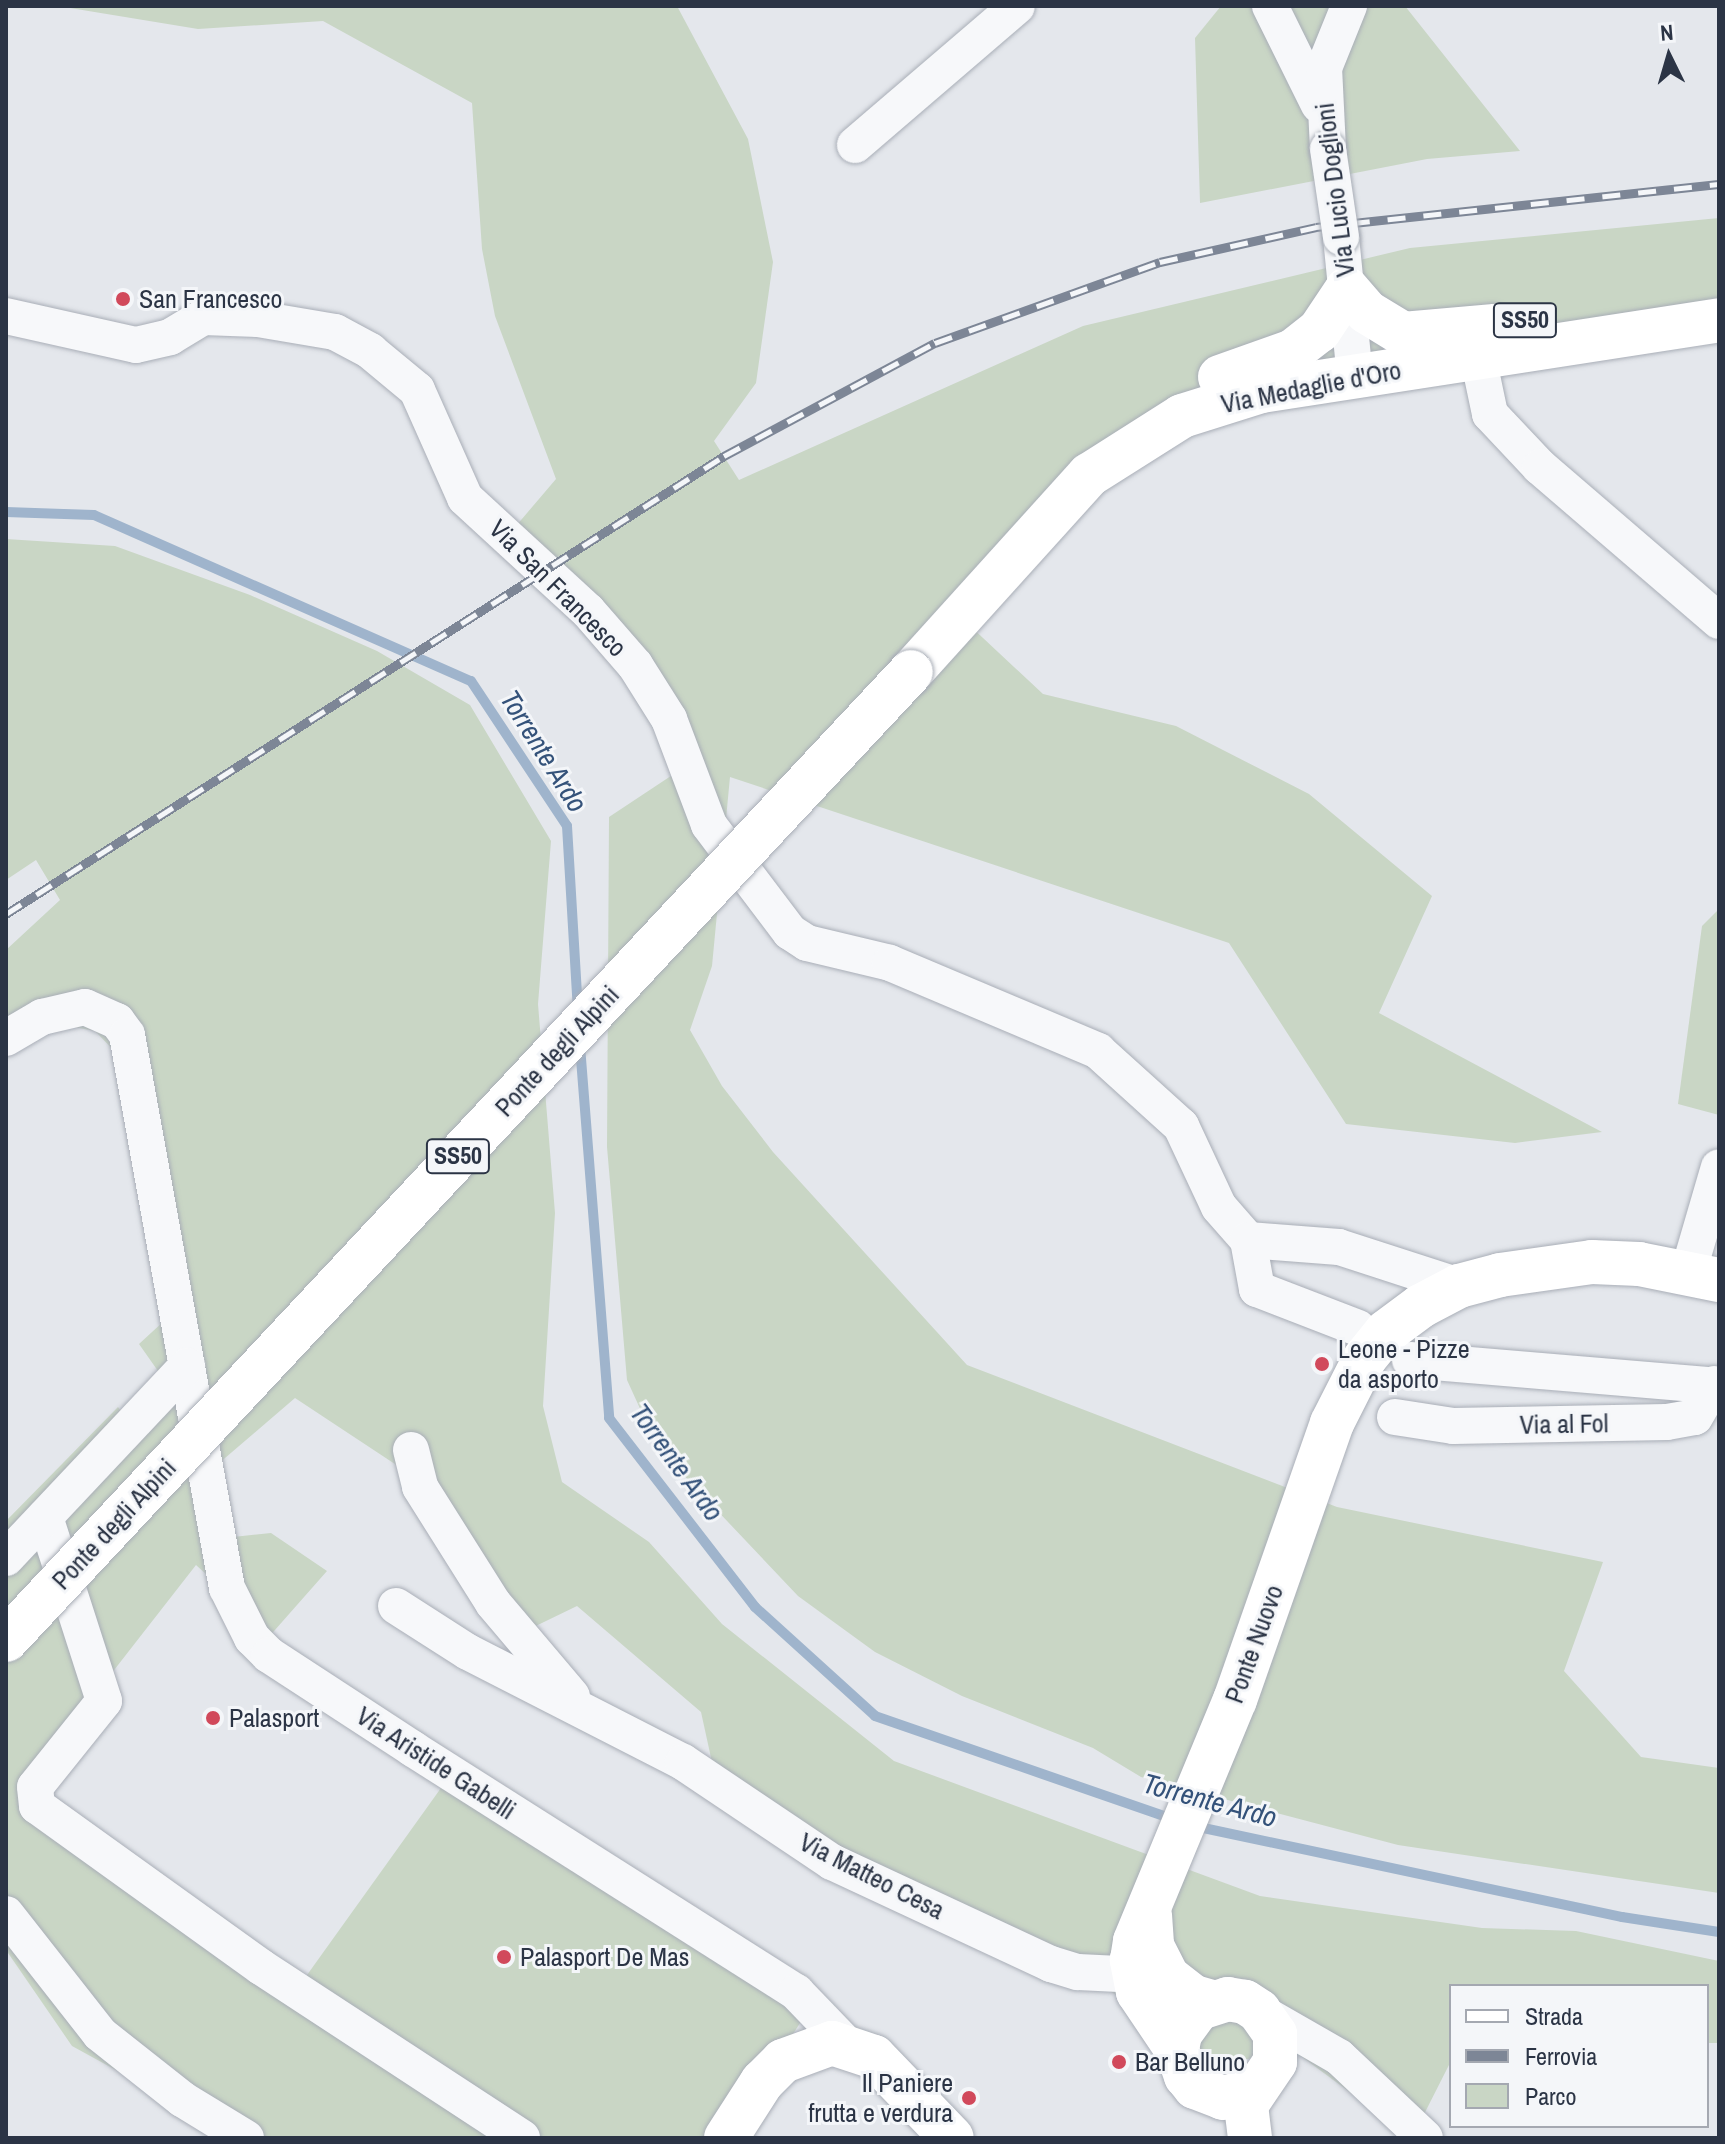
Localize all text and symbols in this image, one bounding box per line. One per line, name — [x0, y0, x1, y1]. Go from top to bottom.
north arrow — [1629, 16, 1709, 96]
text: N — [1659, 17, 1675, 48]
street label: Via Lucio Doglioni — [1309, 101, 1361, 279]
place label: San Francesco — [139, 283, 282, 315]
marker: San Francesco — [114, 290, 132, 308]
road number: SS50 — [1491, 300, 1559, 340]
street label: Via Medaglie d'Oro — [1218, 354, 1404, 420]
street label: Via San Francesco — [483, 513, 633, 663]
water label: Torrente Ardo — [493, 683, 595, 819]
street label: Ponte degli Alpini — [488, 979, 626, 1123]
road number: SS50 — [424, 1136, 492, 1176]
place label: Leone - Pizze da asporto — [1338, 1333, 1470, 1394]
marker: Leone - Pizze da asporto — [1313, 1355, 1331, 1373]
water label: Torrente Ardo — [623, 1396, 731, 1528]
street label: Via al Fol — [1519, 1408, 1609, 1440]
street label: Ponte degli Alpini — [45, 1452, 183, 1596]
street label: Ponte Nuovo — [1218, 1581, 1290, 1707]
street label: Via Aristide Gabelli — [350, 1700, 522, 1826]
place label: Palasport — [229, 1702, 319, 1734]
marker: Palasport — [204, 1709, 222, 1727]
water label: Torrente Ardo — [1139, 1766, 1281, 1834]
street label: Via Matteo Cesa — [794, 1826, 950, 1926]
place label: Palasport De Mas — [520, 1941, 689, 1973]
marker: Palasport De Mas — [495, 1948, 513, 1966]
legend — [1449, 1984, 1709, 2128]
text: Strada — [1525, 2000, 1583, 2032]
text: Ferrovia — [1525, 2040, 1597, 2072]
place label: Bar Belluno — [1135, 2046, 1245, 2078]
marker: Bar Belluno — [1110, 2053, 1128, 2071]
place label: Il Paniere frutta e verdura — [808, 2067, 953, 2128]
text: Parco — [1525, 2080, 1576, 2112]
marker: Il Paniere frutta e verdura — [960, 2089, 978, 2107]

